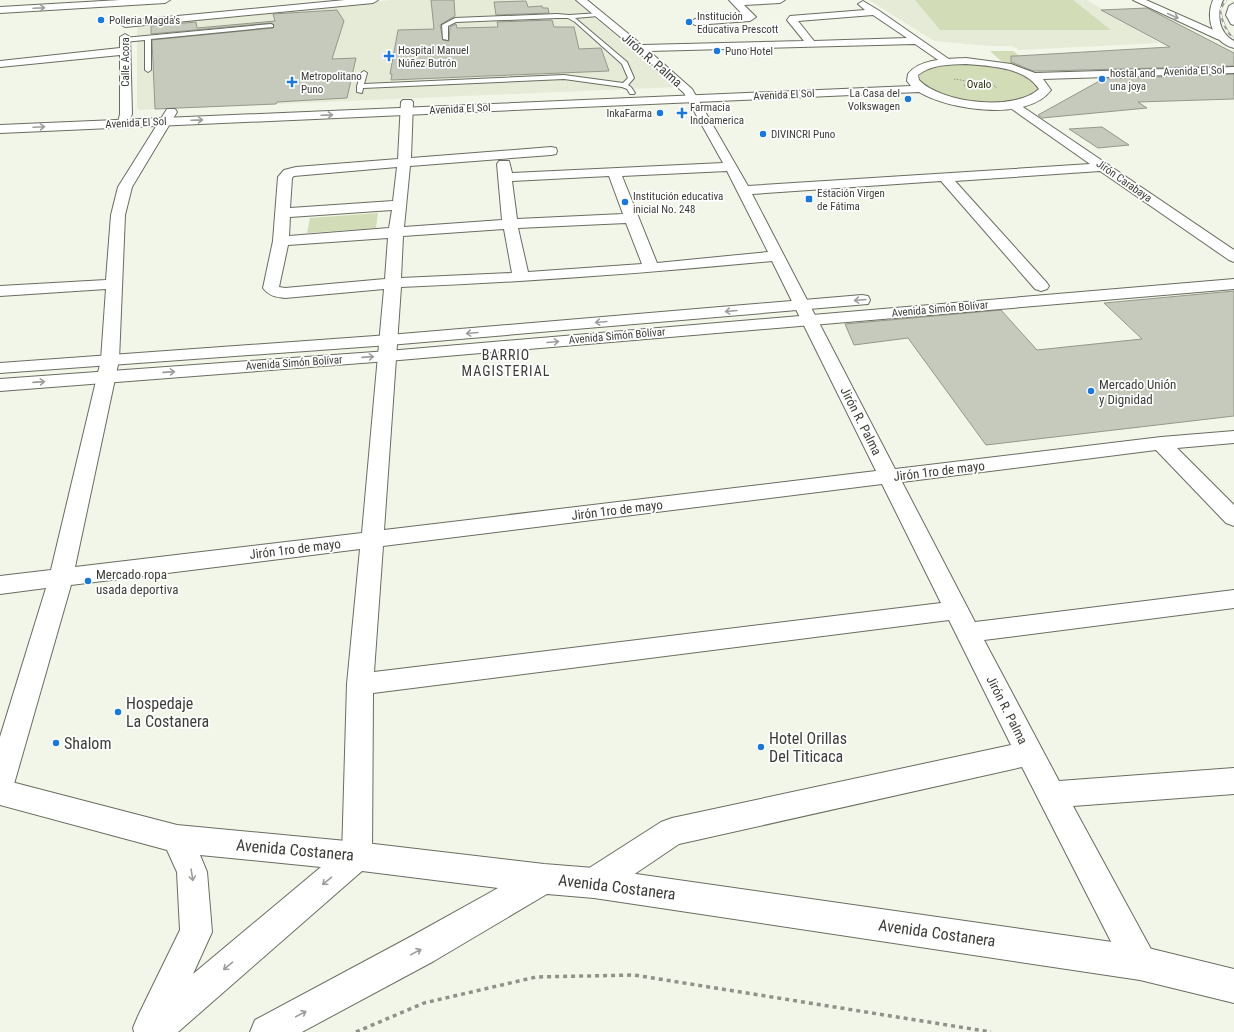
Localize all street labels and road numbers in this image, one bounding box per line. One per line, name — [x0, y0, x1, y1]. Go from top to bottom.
street label: Jirón R. Palma — [619, 30, 685, 90]
street label: Calle Acora — [119, 37, 132, 87]
street label: Avenida El Sol — [1163, 63, 1225, 79]
street label: Avenida El Sol — [753, 87, 815, 103]
street label: Avenida El Sol — [429, 101, 491, 117]
street label: Avenida El Sol — [105, 115, 167, 131]
street label: Jirón Carabaya — [1094, 157, 1154, 205]
street label: Avenida Simón Bolívar — [891, 298, 989, 320]
street label: Avenida Simón Bolívar — [568, 325, 666, 347]
street label: Avenida Simón Bolívar — [245, 353, 343, 373]
street label: Jirón R. Palma — [837, 384, 885, 458]
street label: Jirón 1ro de mayo — [892, 458, 986, 484]
street label: Jirón 1ro de mayo — [570, 497, 664, 523]
street label: Jirón 1ro de mayo — [248, 536, 342, 562]
street label: Jirón R. Palma — [983, 673, 1031, 747]
street label: Avenida Costanera — [235, 835, 355, 865]
street label: Avenida Costanera — [557, 870, 677, 904]
street label: Avenida Costanera — [877, 915, 997, 951]

